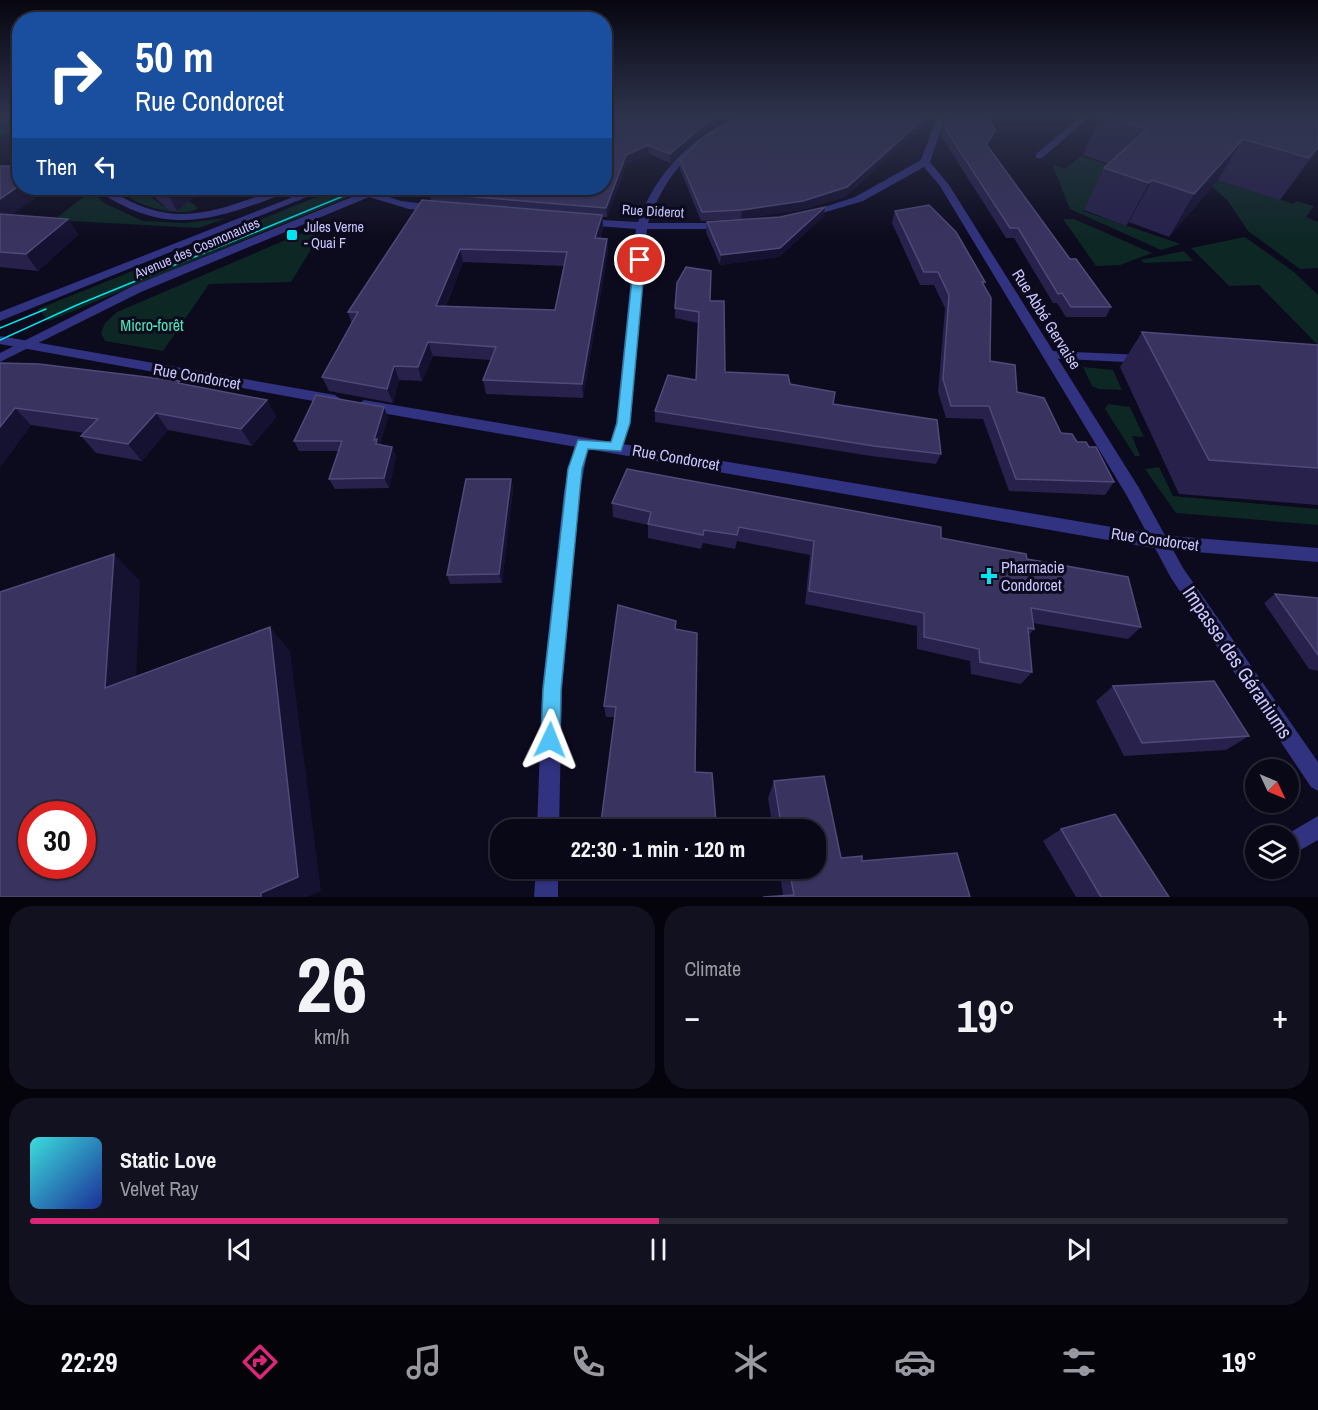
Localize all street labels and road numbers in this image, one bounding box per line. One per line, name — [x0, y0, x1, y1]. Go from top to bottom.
street label: Rue Diderot — [622, 200, 684, 222]
street label: Avenue des Cosmonautes — [131, 213, 263, 283]
street label: Rue Abbé Gervaise — [1007, 265, 1087, 373]
street label: Rue Condorcet — [152, 358, 243, 395]
street label: Rue Condorcet — [631, 439, 722, 476]
street label: Rue Condorcet — [1110, 522, 1201, 556]
street label: Impasse des Géraniums — [1177, 580, 1299, 744]

